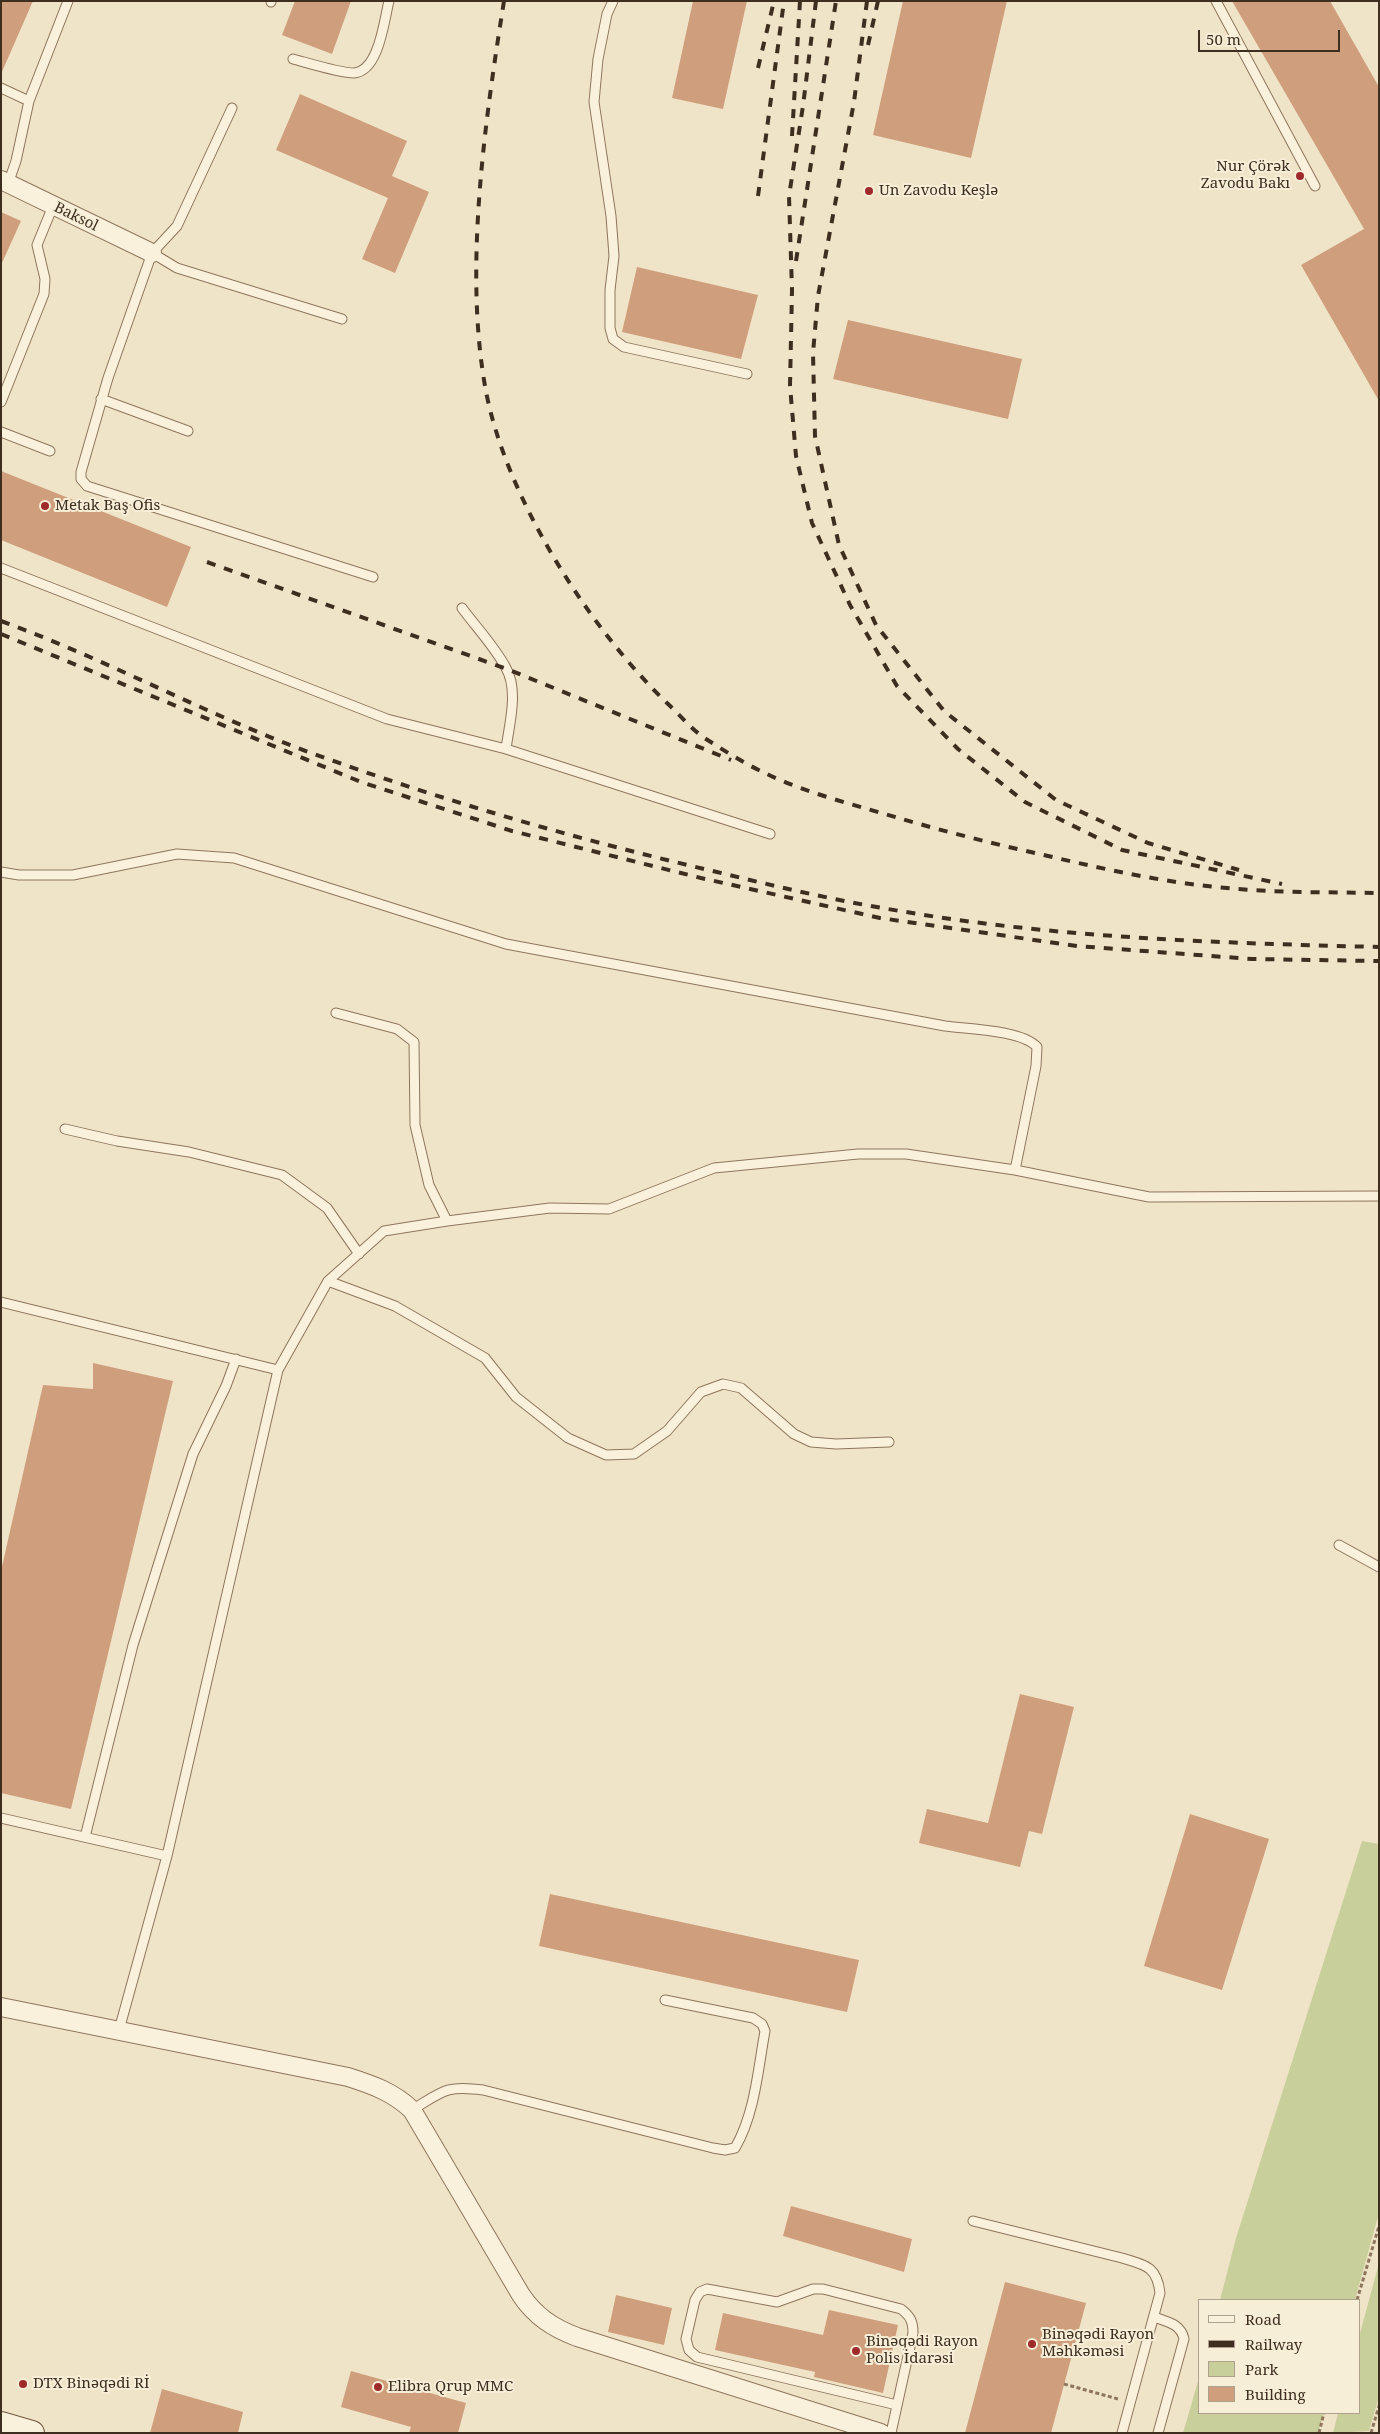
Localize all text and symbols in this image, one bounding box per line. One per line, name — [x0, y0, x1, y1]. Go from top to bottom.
scale bar — [1200, 20, 1342, 52]
text: 50 m — [1206, 29, 1241, 49]
place label: Nur Çörək Zavodu Bakı — [1201, 158, 1290, 193]
marker: Nur Çörək Zavodu Bakı — [1294, 170, 1306, 182]
place label: Un Zavodu Keşlə — [879, 182, 998, 200]
marker: Un Zavodu Keşlə — [863, 185, 875, 197]
street label: Baksol — [51, 199, 101, 235]
place label: Metak Baş Ofis — [55, 497, 160, 515]
marker: Metak Baş Ofis — [39, 500, 51, 512]
legend — [1198, 2299, 1360, 2414]
text: Road — [1245, 2309, 1281, 2329]
place label: Binəqədi Rayon Məhkəməsi — [1042, 2326, 1154, 2361]
place label: Binəqədi Rayon Polis İdarəsi — [866, 2333, 978, 2368]
text: Railway — [1245, 2334, 1302, 2354]
marker: Binəqədi Rayon Məhkəməsi — [1026, 2338, 1038, 2350]
marker: Binəqədi Rayon Polis İdarəsi — [850, 2345, 862, 2357]
text: Park — [1245, 2359, 1278, 2379]
place label: DTX Binəqədi Rİ — [33, 2375, 149, 2393]
marker: DTX Binəqədi Rİ — [17, 2378, 29, 2390]
place label: Elibra Qrup MMC — [388, 2378, 513, 2396]
marker: Elibra Qrup MMC — [372, 2381, 384, 2393]
text: Building — [1245, 2384, 1306, 2404]

